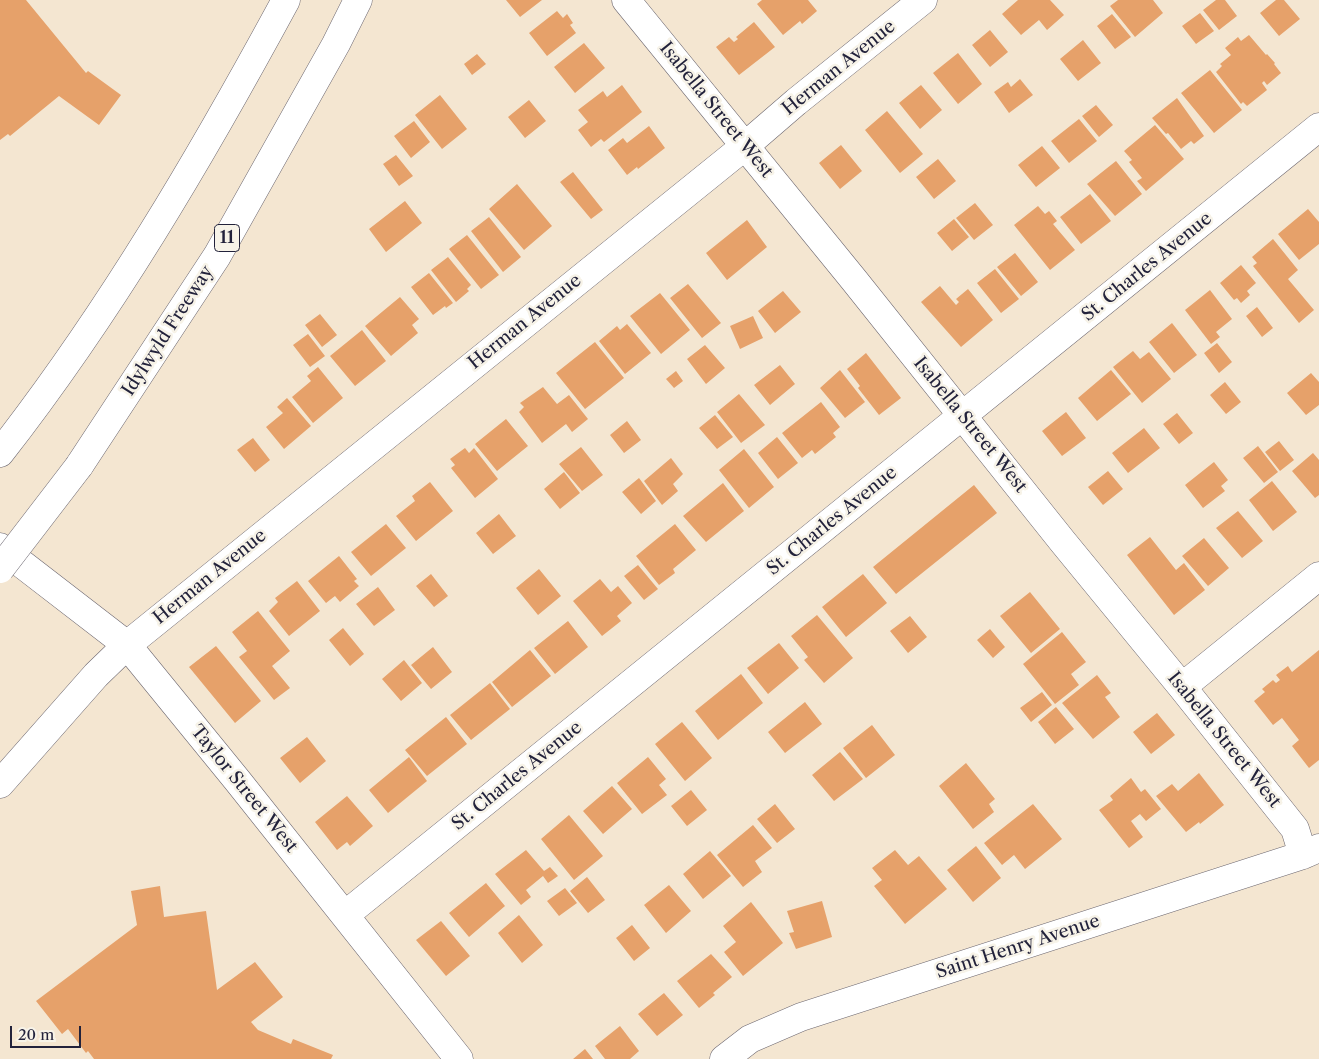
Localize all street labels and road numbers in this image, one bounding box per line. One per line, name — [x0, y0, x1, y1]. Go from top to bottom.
street label: Herman Avenue — [778, 16, 900, 120]
street label: Isabella Street West — [655, 38, 777, 182]
street label: St. Charles Avenue — [1078, 208, 1216, 326]
road number: 11 — [214, 224, 240, 252]
street label: Idylwyld Freeway — [118, 262, 218, 400]
street label: Herman Avenue — [464, 270, 586, 374]
street label: Isabella Street West — [909, 353, 1031, 497]
street label: St. Charles Avenue — [763, 462, 901, 580]
street label: Herman Avenue — [149, 525, 271, 629]
street label: Isabella Street West — [1163, 668, 1285, 812]
street label: St. Charles Avenue — [448, 717, 586, 835]
street label: Taylor Street West — [186, 721, 302, 857]
street label: Saint Henry Avenue — [933, 910, 1103, 984]

